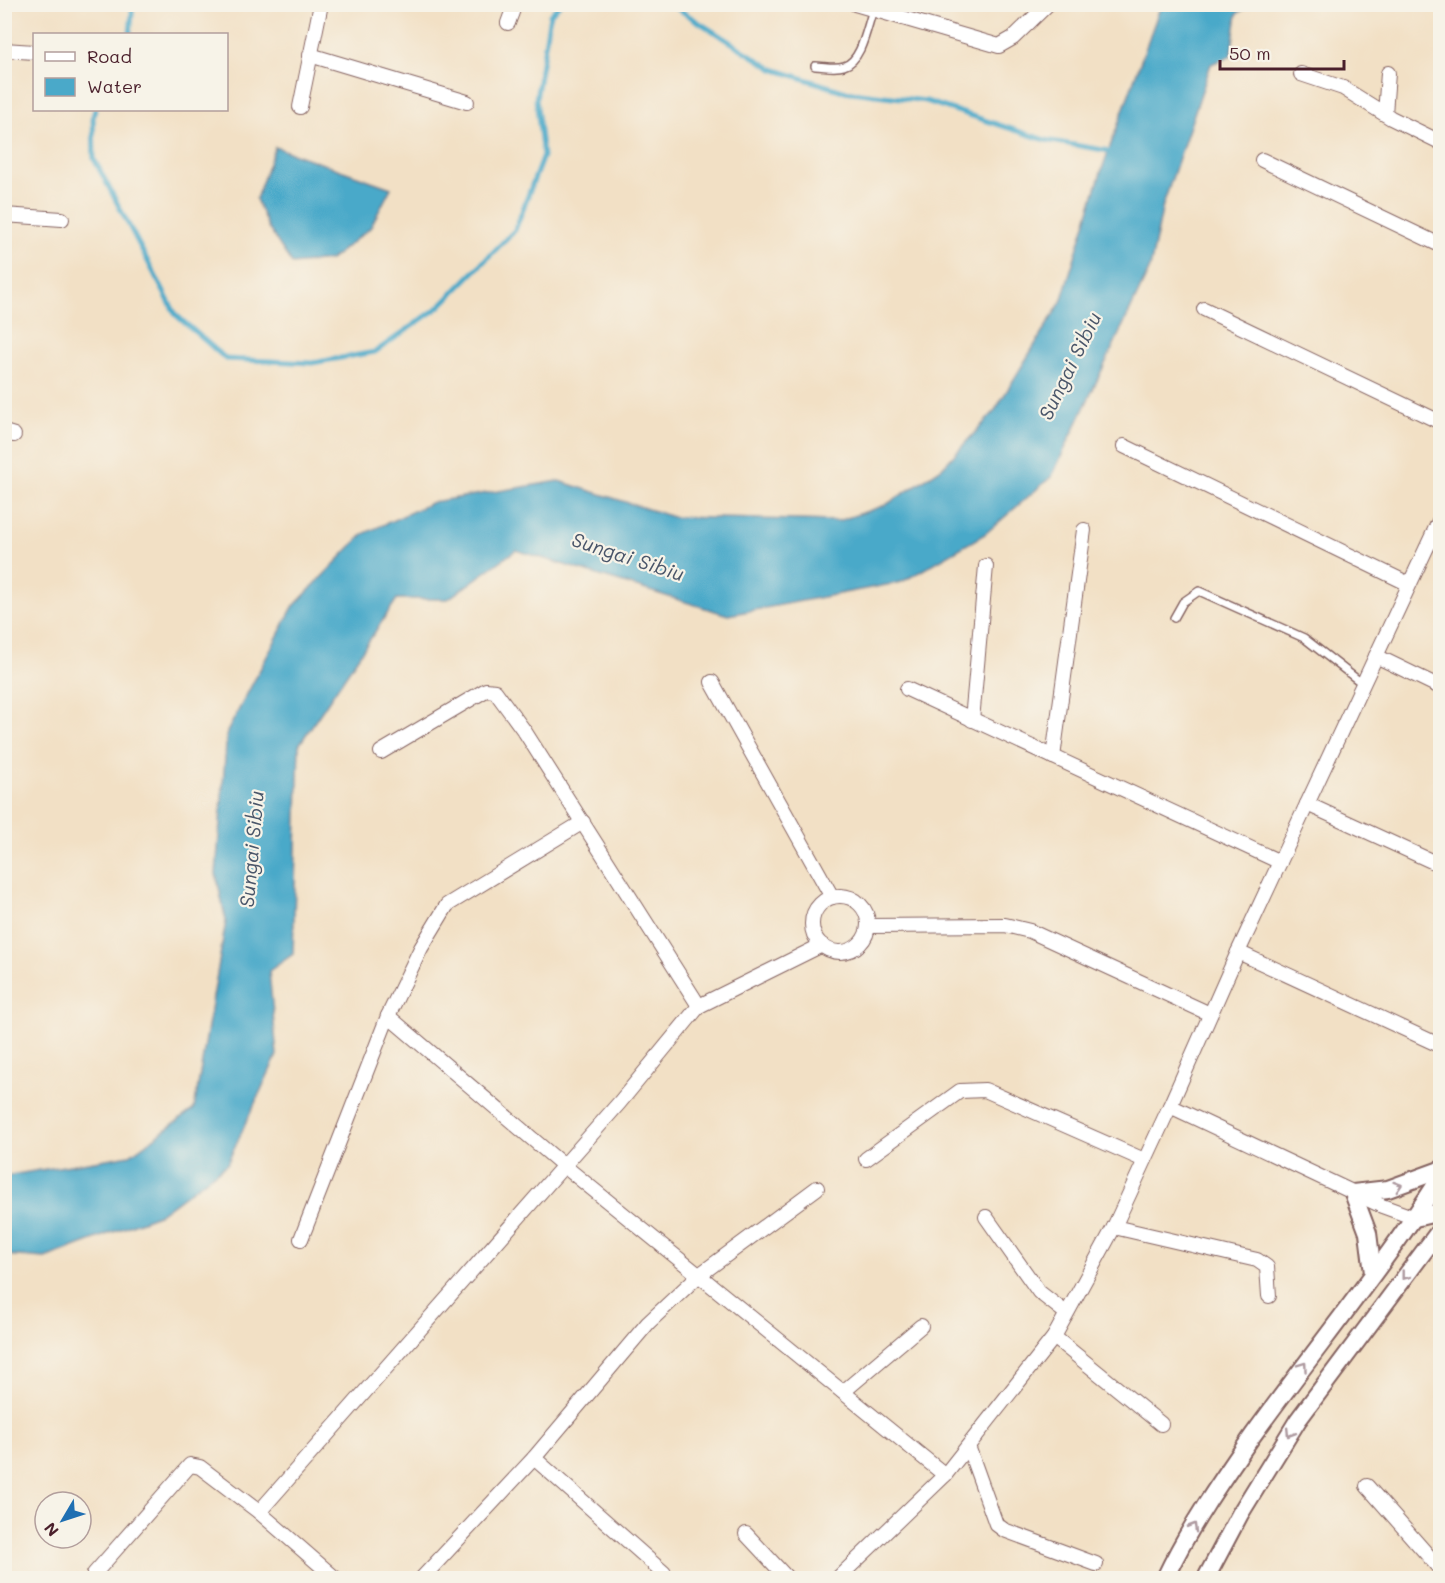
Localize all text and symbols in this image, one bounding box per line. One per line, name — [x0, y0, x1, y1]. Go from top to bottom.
legend — [33, 33, 228, 111]
scale bar — [1220, 33, 1344, 71]
text: 50 m — [1229, 41, 1271, 65]
text: Road — [87, 44, 132, 68]
text: Water — [87, 74, 142, 98]
water label: Sungai Sibiu — [1032, 307, 1106, 424]
water label: Sungai Sibiu — [569, 526, 688, 586]
water label: Sungai Sibiu — [233, 789, 269, 908]
one-way arrow — [1392, 1181, 1403, 1193]
one-way arrow — [1401, 1269, 1412, 1280]
one-way arrow — [1296, 1362, 1307, 1373]
one-way arrow — [1285, 1427, 1297, 1437]
north arrow — [33, 1490, 93, 1550]
text: N — [39, 1518, 63, 1541]
one-way arrow — [1186, 1523, 1198, 1533]

